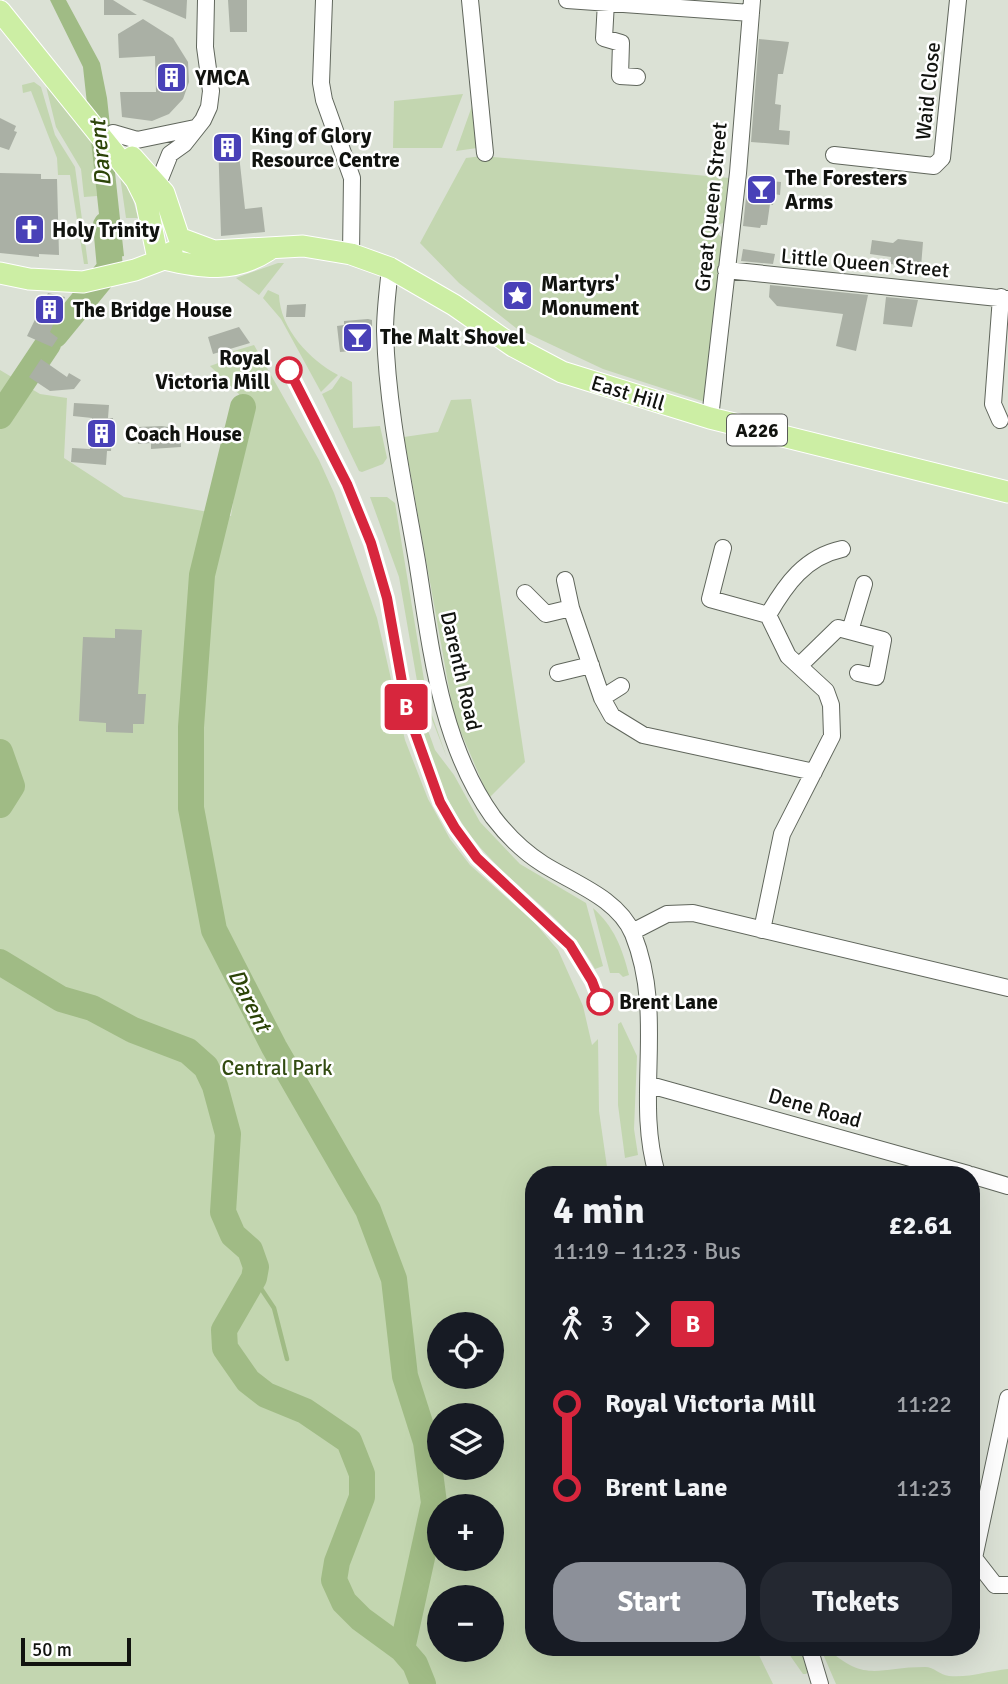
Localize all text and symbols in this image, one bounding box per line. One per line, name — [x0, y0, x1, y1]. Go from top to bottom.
street label: Waid Close — [910, 41, 946, 141]
building icon: YMCA — [155, 61, 189, 95]
place label: YMCA — [194, 65, 250, 91]
water label: Darent — [83, 116, 118, 187]
street label: Great Queen Street — [689, 121, 733, 293]
place label: King of Glory Resource Centre — [251, 123, 400, 173]
building icon: King of Glory Resource Centre — [211, 131, 245, 165]
place label: The Foresters Arms — [785, 165, 907, 215]
bar icon: The Foresters Arms — [745, 173, 779, 207]
church icon: Holy Trinity — [12, 213, 46, 247]
place label: Holy Trinity — [52, 217, 160, 243]
street label: Little Queen Street — [780, 243, 950, 283]
place label: Martyrs' Monument — [541, 271, 639, 321]
place icon: Martyrs' Monument — [501, 279, 535, 313]
building icon: The Bridge House — [33, 293, 67, 327]
place label: The Bridge House — [73, 297, 232, 323]
bar icon: The Malt Shovel — [340, 320, 374, 354]
place label: The Malt Shovel — [380, 324, 525, 350]
place label: Royal Victoria Mill — [155, 345, 270, 395]
marker: Royal Victoria Mill — [276, 357, 302, 383]
street label: East Hill — [588, 370, 668, 416]
road number: A226 — [727, 414, 787, 446]
building icon: Coach House — [85, 417, 119, 451]
place label: Coach House — [125, 421, 242, 447]
street label: Darenth Road — [435, 609, 487, 733]
line badge: B — [383, 684, 429, 730]
text: B — [399, 692, 413, 722]
water label: Darent — [222, 964, 279, 1039]
marker: Brent Lane — [587, 989, 613, 1015]
place label: Brent Lane — [619, 989, 718, 1015]
park label: Central Park — [221, 1055, 333, 1081]
street label: Dene Road — [765, 1082, 865, 1134]
text: 4 min — [553, 1187, 645, 1234]
text: £2.61 — [888, 1210, 952, 1242]
text: 11:19 – 11:23 · Bus — [553, 1237, 741, 1266]
icon: walk — [553, 1305, 591, 1343]
icon: forward — [623, 1305, 661, 1343]
text: 3 — [601, 1309, 613, 1338]
text: B — [685, 1309, 700, 1339]
map controls — [427, 1312, 504, 1662]
button: locate — [427, 1312, 504, 1389]
text: Royal Victoria Mill — [605, 1388, 816, 1420]
text: 11:22 — [896, 1390, 952, 1419]
button: layers — [427, 1403, 504, 1480]
text: Brent Lane — [605, 1472, 727, 1504]
text: 11:23 — [896, 1474, 952, 1503]
button: + — [427, 1494, 504, 1571]
button: Start — [553, 1562, 746, 1642]
button: Tickets — [760, 1562, 952, 1642]
button: − — [427, 1585, 504, 1662]
scale bar — [21, 1635, 131, 1667]
text: 50 m — [32, 1638, 72, 1662]

